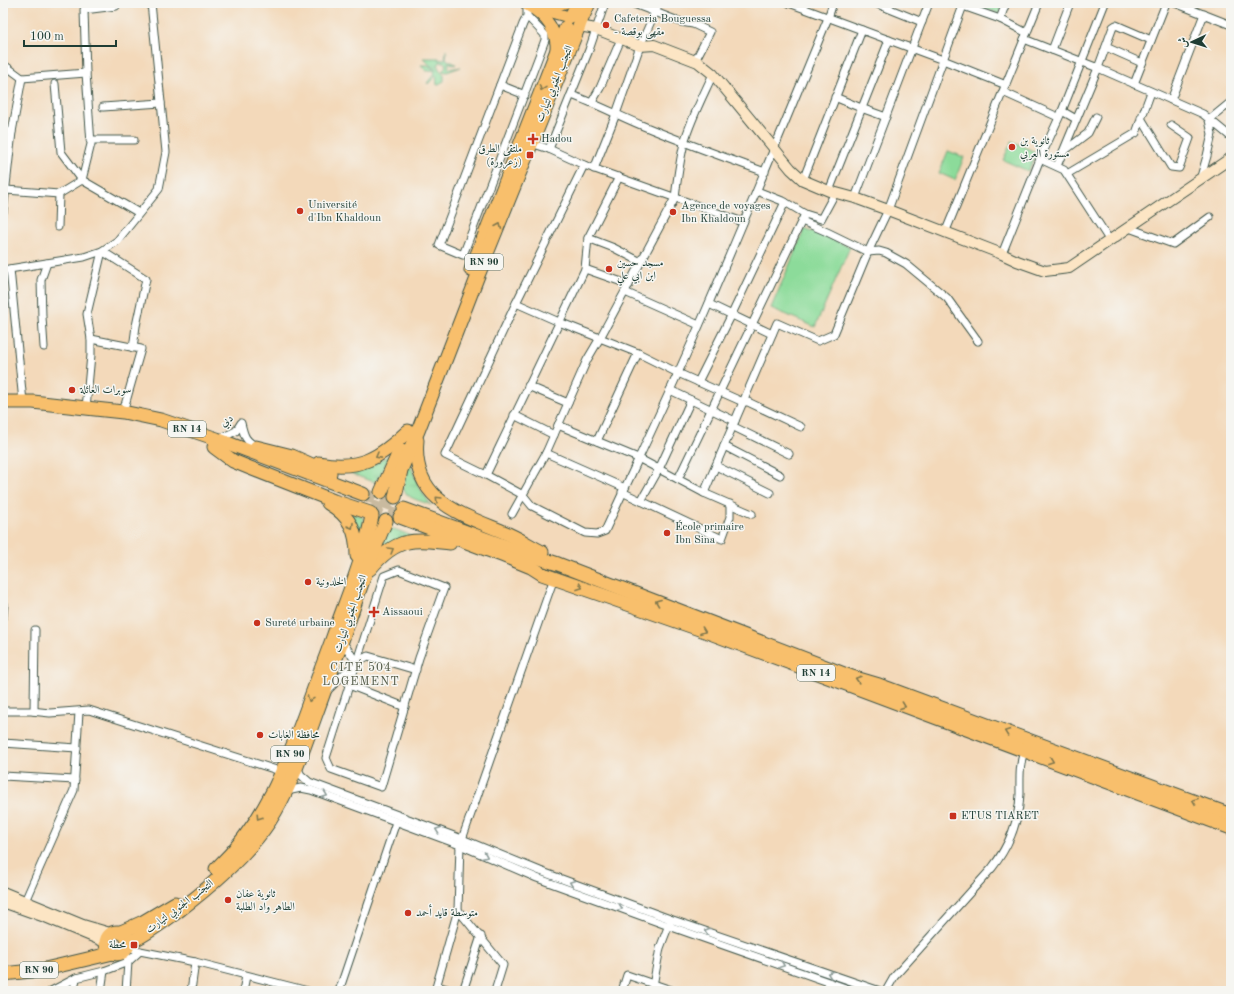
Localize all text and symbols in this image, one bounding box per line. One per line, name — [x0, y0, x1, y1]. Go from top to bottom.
place label: Cafeteria Bouguessa - مقهى بوقصة — [614, 14, 712, 40]
marker: Cafeteria Bouguessa - مقهى بوقصة — [601, 20, 611, 30]
scale bar — [24, 22, 116, 48]
north arrow — [1172, 22, 1212, 62]
text: 100 m — [30, 31, 64, 43]
text: ش — [1178, 37, 1189, 48]
street label: التجنب الجنوبي لتيارت — [535, 44, 577, 125]
one-way arrow — [538, 84, 546, 91]
marker: Hadou — [528, 134, 538, 144]
place label: Hadou — [541, 134, 572, 145]
place label: ثانوية بن مستورة العربي — [1020, 136, 1070, 162]
marker: ثانوية بن مستورة العربي — [1007, 142, 1017, 152]
place label: ملتقى الطرق (زعرورة) — [478, 144, 522, 169]
marker: ملتقى الطرق (زعرورة) — [525, 150, 535, 160]
place label: Université d'Ibn Khaldoun — [308, 200, 381, 224]
place label: Agence de voyages Ibn Khaldoun — [681, 201, 771, 225]
marker: Université d'Ibn Khaldoun — [295, 206, 305, 216]
marker: Agence de voyages Ibn Khaldoun — [668, 207, 678, 217]
one-way arrow — [494, 222, 502, 230]
road number: RN 90 — [465, 254, 503, 270]
place label: مسجد حسين ابن ابي علي — [617, 258, 663, 286]
marker: مسجد حسين ابن ابي علي — [604, 264, 614, 274]
marker: سوبرات العائلة — [67, 385, 77, 395]
place label: سوبرات العائلة — [79, 385, 131, 396]
street label: دبي — [219, 413, 237, 431]
road number: RN 14 — [168, 421, 206, 437]
one-way arrow — [375, 451, 382, 458]
one-way arrow — [435, 496, 443, 504]
place label: École primaire Ibn Sina — [675, 520, 744, 546]
one-way arrow — [346, 522, 353, 529]
marker: École primaire Ibn Sina — [662, 528, 672, 538]
one-way arrow — [387, 547, 394, 554]
street label: التجنب الجنوبي لتيارت — [333, 574, 371, 655]
marker: الخلدونية — [303, 577, 313, 587]
place label: الخلدونية — [316, 577, 346, 588]
one-way arrow — [576, 582, 583, 591]
one-way arrow — [655, 599, 662, 607]
marker: Aissaoui — [369, 607, 379, 617]
place label: Aissaoui — [382, 607, 423, 618]
marker: Sureté urbaine — [252, 618, 262, 628]
place label: Sureté urbaine — [265, 618, 335, 629]
one-way arrow — [699, 626, 706, 634]
district label: CITÉ 504 LOGEMENT — [322, 659, 400, 688]
road number: RN 14 — [797, 665, 835, 681]
one-way arrow — [855, 675, 862, 683]
one-way arrow — [307, 695, 315, 702]
one-way arrow — [899, 702, 906, 710]
one-way arrow — [1003, 728, 1010, 737]
marker: محافظة الغابات — [255, 730, 265, 740]
place label: محافظة الغابات — [268, 730, 320, 741]
road number: RN 90 — [271, 746, 309, 762]
one-way arrow — [1047, 757, 1054, 765]
one-way arrow — [321, 790, 328, 799]
one-way arrow — [1191, 798, 1198, 806]
marker: ETUS TIARET — [948, 811, 958, 821]
place label: ETUS TIARET — [961, 811, 1039, 822]
one-way arrow — [256, 813, 263, 820]
one-way arrow — [435, 826, 442, 834]
one-way arrow — [481, 851, 489, 859]
street label: التجنب الجنوبي لتيارت — [144, 878, 217, 937]
one-way arrow — [569, 879, 576, 887]
place label: ثانوية عفان الطاهر واد الطلبة — [236, 889, 295, 914]
marker: ثانوية عفان الطاهر واد الطلبة — [223, 895, 233, 905]
place label: متوسطة قايد أحمد — [416, 904, 478, 919]
one-way arrow — [616, 904, 623, 912]
marker: متوسطة قايد أحمد — [403, 908, 413, 918]
one-way arrow — [704, 928, 711, 936]
place label: محطة — [109, 940, 126, 951]
marker: محطة — [129, 940, 139, 950]
one-way arrow — [778, 961, 785, 969]
road number: RN 90 — [20, 962, 58, 978]
one-way arrow — [827, 970, 834, 978]

